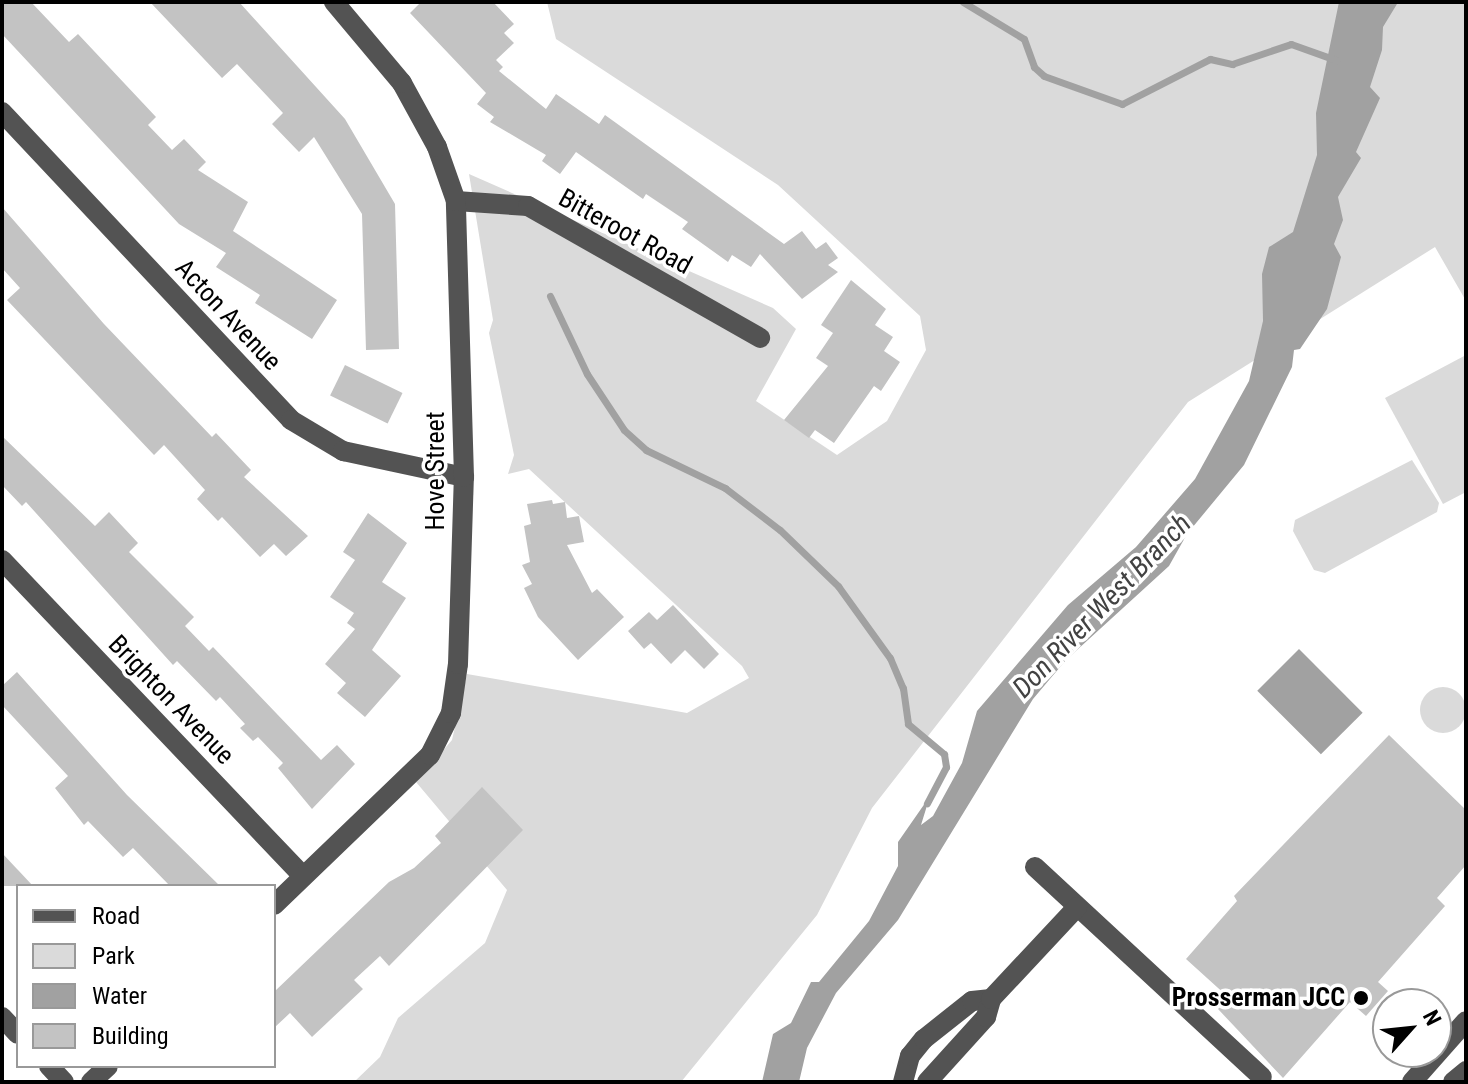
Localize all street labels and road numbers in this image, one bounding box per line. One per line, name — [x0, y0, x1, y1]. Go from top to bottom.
street label: Bitteroot Road — [553, 183, 697, 281]
street label: Acton Avenue — [169, 253, 287, 377]
street label: Hove Street — [420, 411, 452, 531]
street label: Brighton Avenue — [102, 629, 240, 771]

